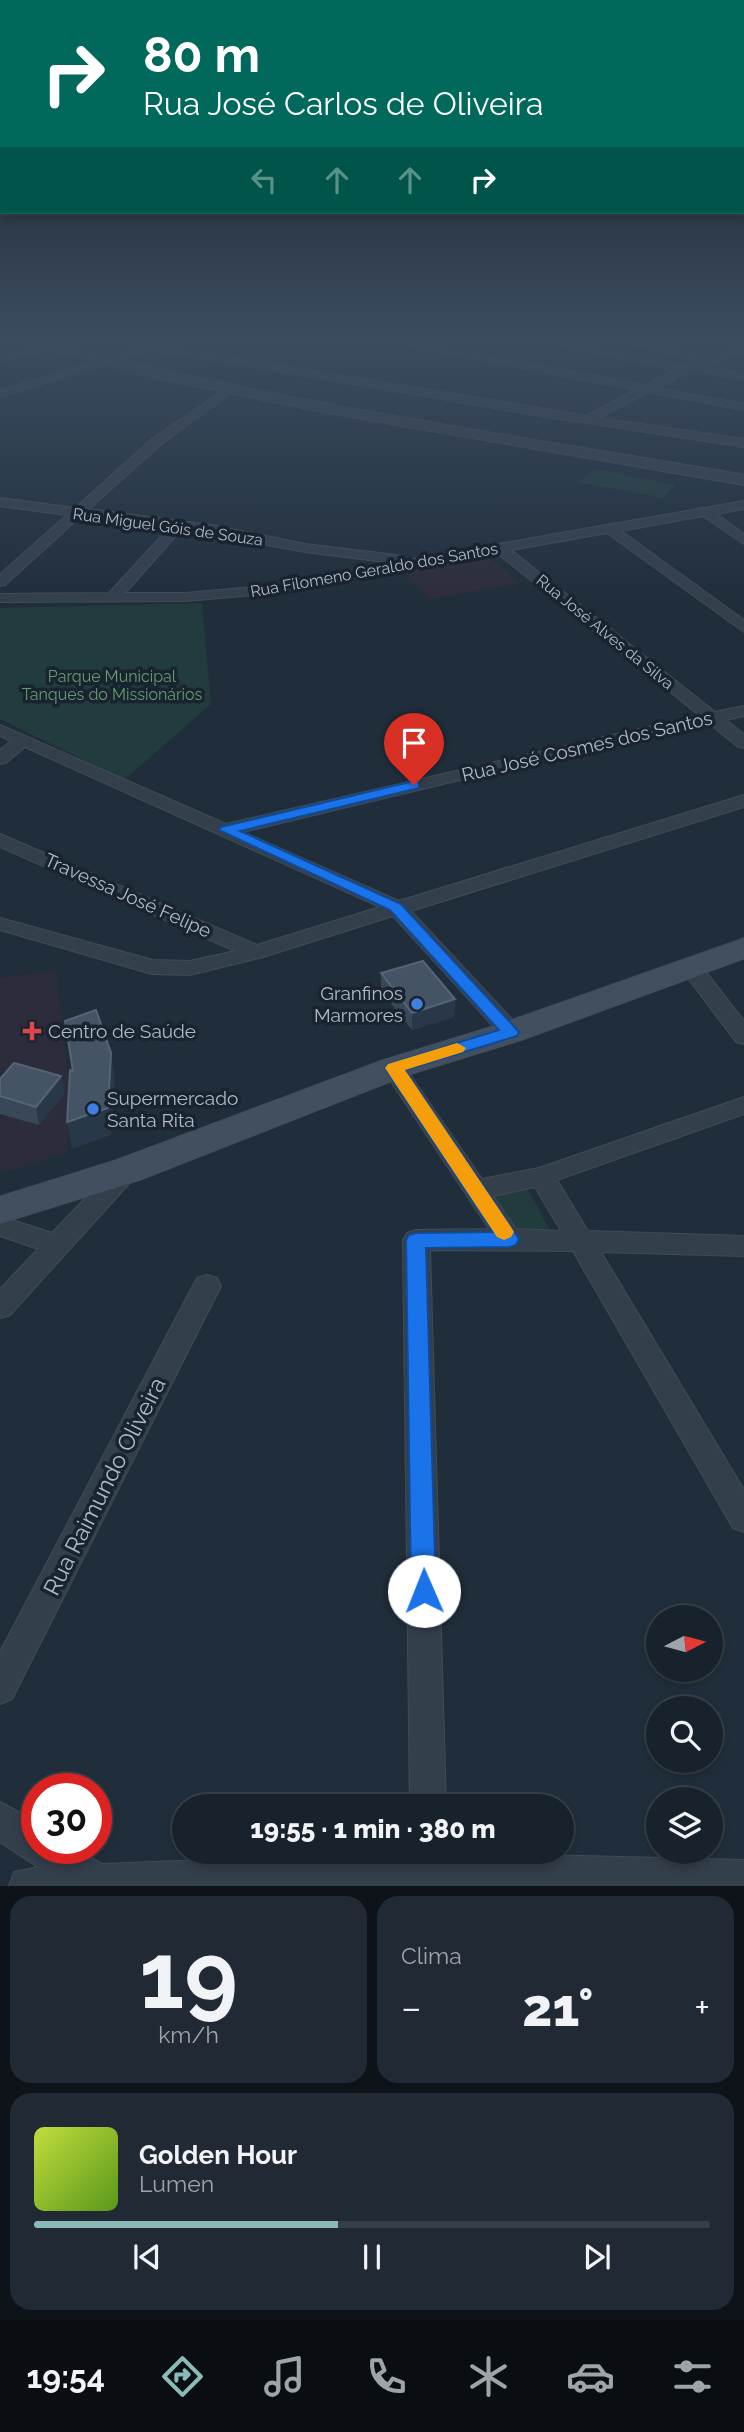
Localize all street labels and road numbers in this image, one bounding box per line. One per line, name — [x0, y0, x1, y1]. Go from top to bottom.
street label: Rua Miguel Góis de Souza — [72, 504, 264, 550]
street label: Rua Filomeno Geraldo dos Santos — [249, 539, 499, 601]
street label: Rua José Alves da Silva — [532, 571, 678, 693]
street label: Rua José Cosmes dos Santos — [460, 706, 714, 786]
street label: Travessa José Felipe — [41, 848, 215, 942]
street label: Rua Raimundo Oliveira — [37, 1373, 171, 1599]

